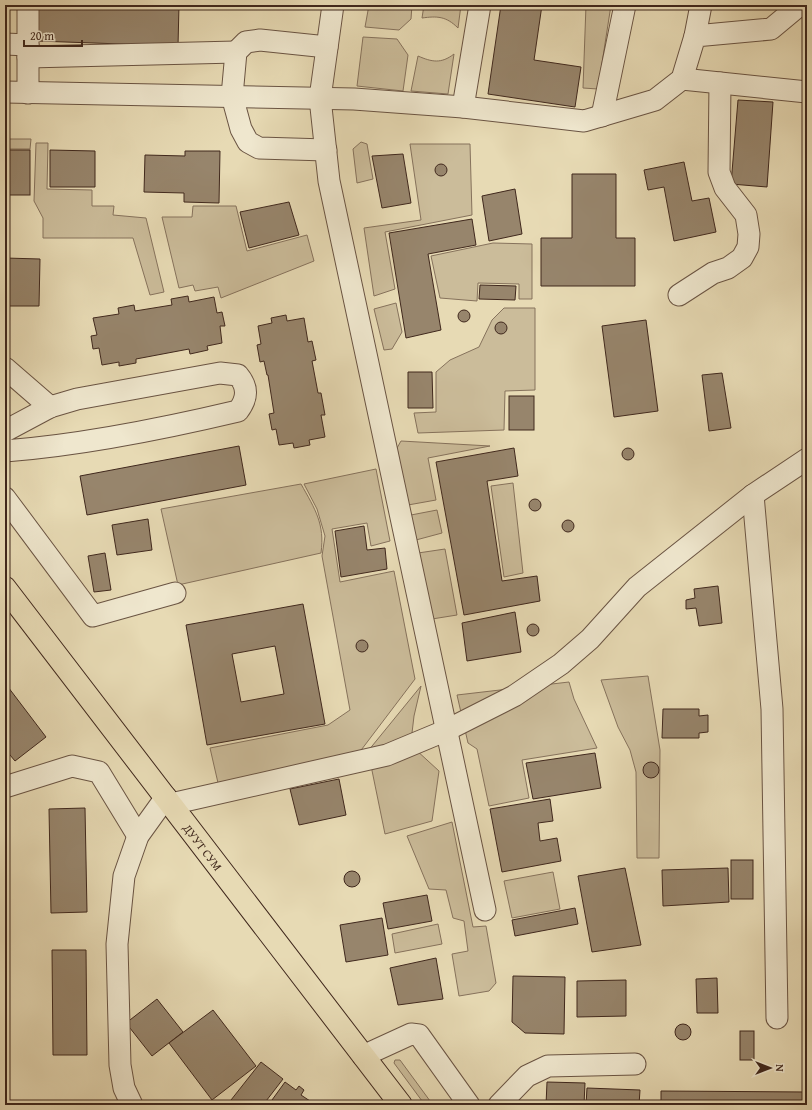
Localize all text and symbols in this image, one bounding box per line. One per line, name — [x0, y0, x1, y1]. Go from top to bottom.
scale bar — [24, 22, 82, 48]
text: 20 m — [30, 27, 54, 44]
street label: ДУУТ СУМ — [179, 819, 227, 874]
north arrow — [750, 1048, 790, 1088]
text: N — [772, 1064, 788, 1072]

